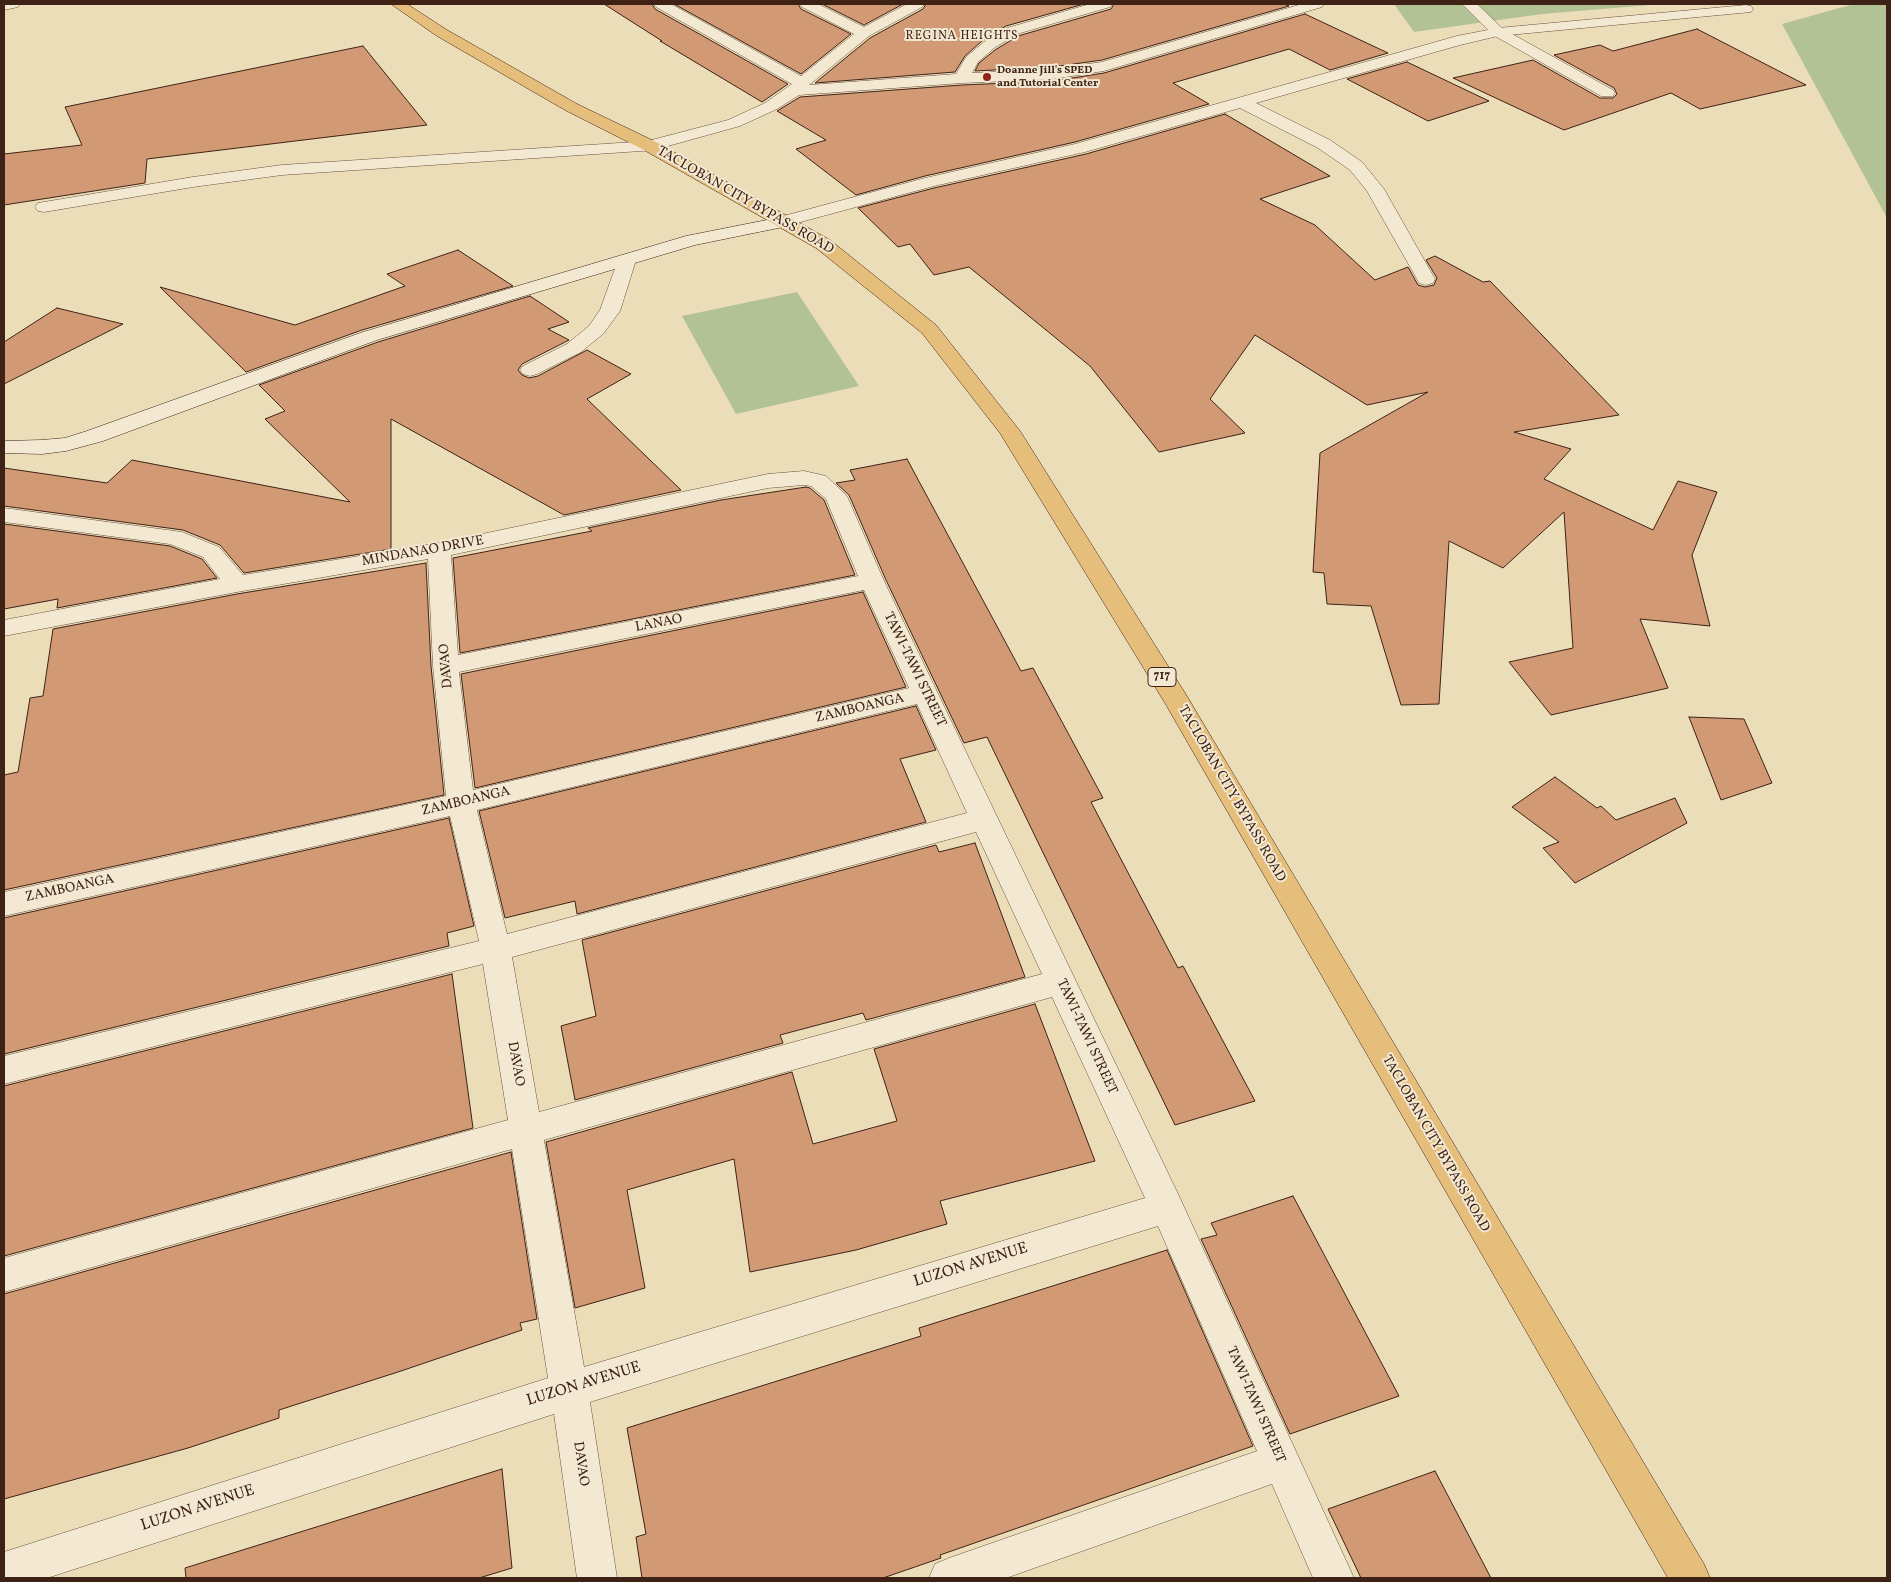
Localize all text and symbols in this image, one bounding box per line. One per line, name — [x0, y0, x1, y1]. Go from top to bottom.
district label: REGINA HEIGHTS — [904, 30, 1020, 44]
place label: Doanne Jill's SPED and Tutorial Center — [997, 64, 1098, 90]
marker: Doanne Jill's SPED and Tutorial Center — [981, 71, 993, 83]
street label: TACLOBAN CITY BYPASS ROAD — [654, 143, 836, 259]
street label: MINDANAO DRIVE — [361, 533, 485, 571]
street label: TAWI-TAWI STREET — [879, 610, 949, 730]
street label: LANAO — [634, 611, 684, 637]
street label: DAVAO — [437, 643, 457, 689]
road number: 717 — [1148, 668, 1176, 686]
street label: ZAMBOANGA — [814, 691, 906, 727]
street label: TACLOBAN CITY BYPASS ROAD — [1173, 703, 1289, 885]
street label: ZAMBOANGA — [420, 784, 512, 820]
street label: ZAMBOANGA — [24, 871, 116, 907]
street label: TAWI-TAWI STREET — [1052, 977, 1120, 1097]
street label: DAVAO — [503, 1040, 527, 1088]
street label: TACLOBAN CITY BYPASS ROAD — [1377, 1053, 1493, 1235]
street label: LUZON AVENUE — [912, 1240, 1030, 1292]
street label: TAWI-TAWI STREET — [1222, 1344, 1288, 1466]
street label: LUZON AVENUE — [525, 1359, 643, 1411]
street label: DAVAO — [569, 1440, 591, 1488]
street label: LUZON AVENUE — [139, 1482, 257, 1536]

